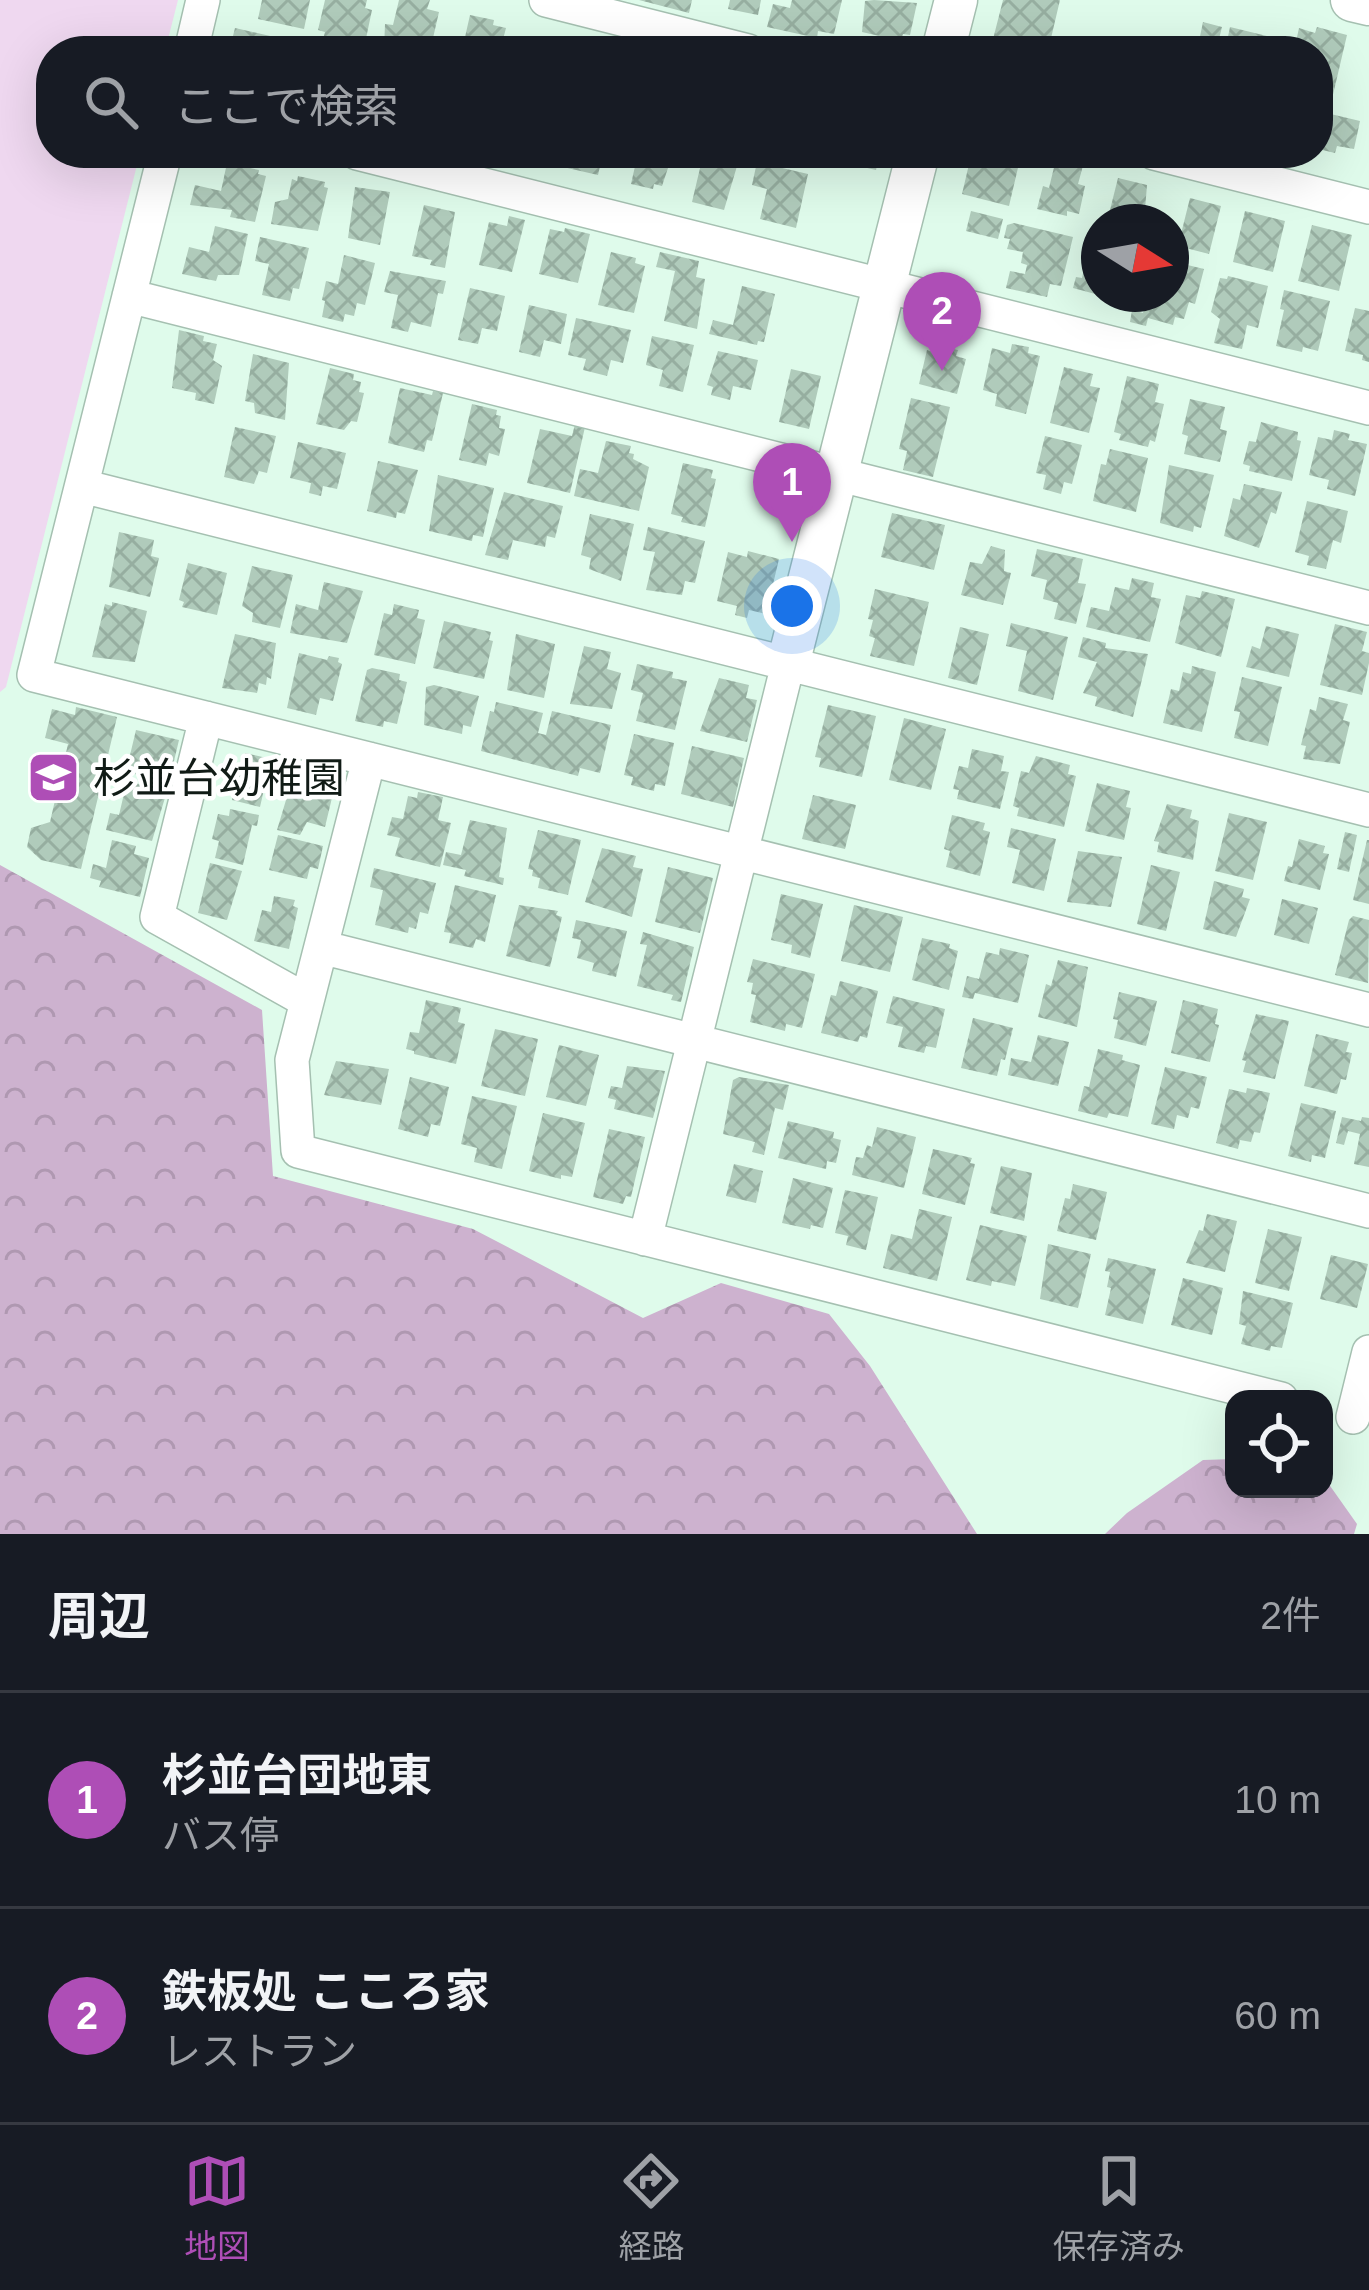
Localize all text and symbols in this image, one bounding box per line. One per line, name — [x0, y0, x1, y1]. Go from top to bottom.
search box — [36, 36, 1333, 168]
icon: search — [78, 69, 144, 135]
text: ここで検索 — [174, 81, 399, 132]
north arrow — [1081, 204, 1189, 312]
pin: 2 — [903, 272, 981, 371]
pin: 1 — [753, 443, 831, 542]
your location — [762, 576, 822, 636]
school or university icon: 杉並台幼稚園 — [26, 750, 82, 806]
place label: 杉並台幼稚園 — [93, 755, 345, 802]
map controls — [1225, 1390, 1333, 1498]
button: locate — [1225, 1390, 1333, 1498]
text: 周辺 — [48, 1588, 150, 1645]
text: 2件 — [1260, 1594, 1321, 1637]
text: 杉並台団地東 — [162, 1750, 432, 1801]
text: 1 — [76, 1778, 98, 1821]
text: 10 m — [1234, 1778, 1321, 1821]
text: バス停 — [162, 1814, 279, 1857]
text: 鉄板処 こころ家 — [162, 1966, 490, 2017]
text: 2 — [76, 1994, 98, 2037]
text: 60 m — [1234, 1994, 1321, 2037]
text: レストラン — [162, 2030, 357, 2073]
tab: 地図 — [184, 2148, 250, 2268]
tab: 経路 — [618, 2148, 684, 2268]
tab: 保存済み — [1053, 2148, 1185, 2268]

